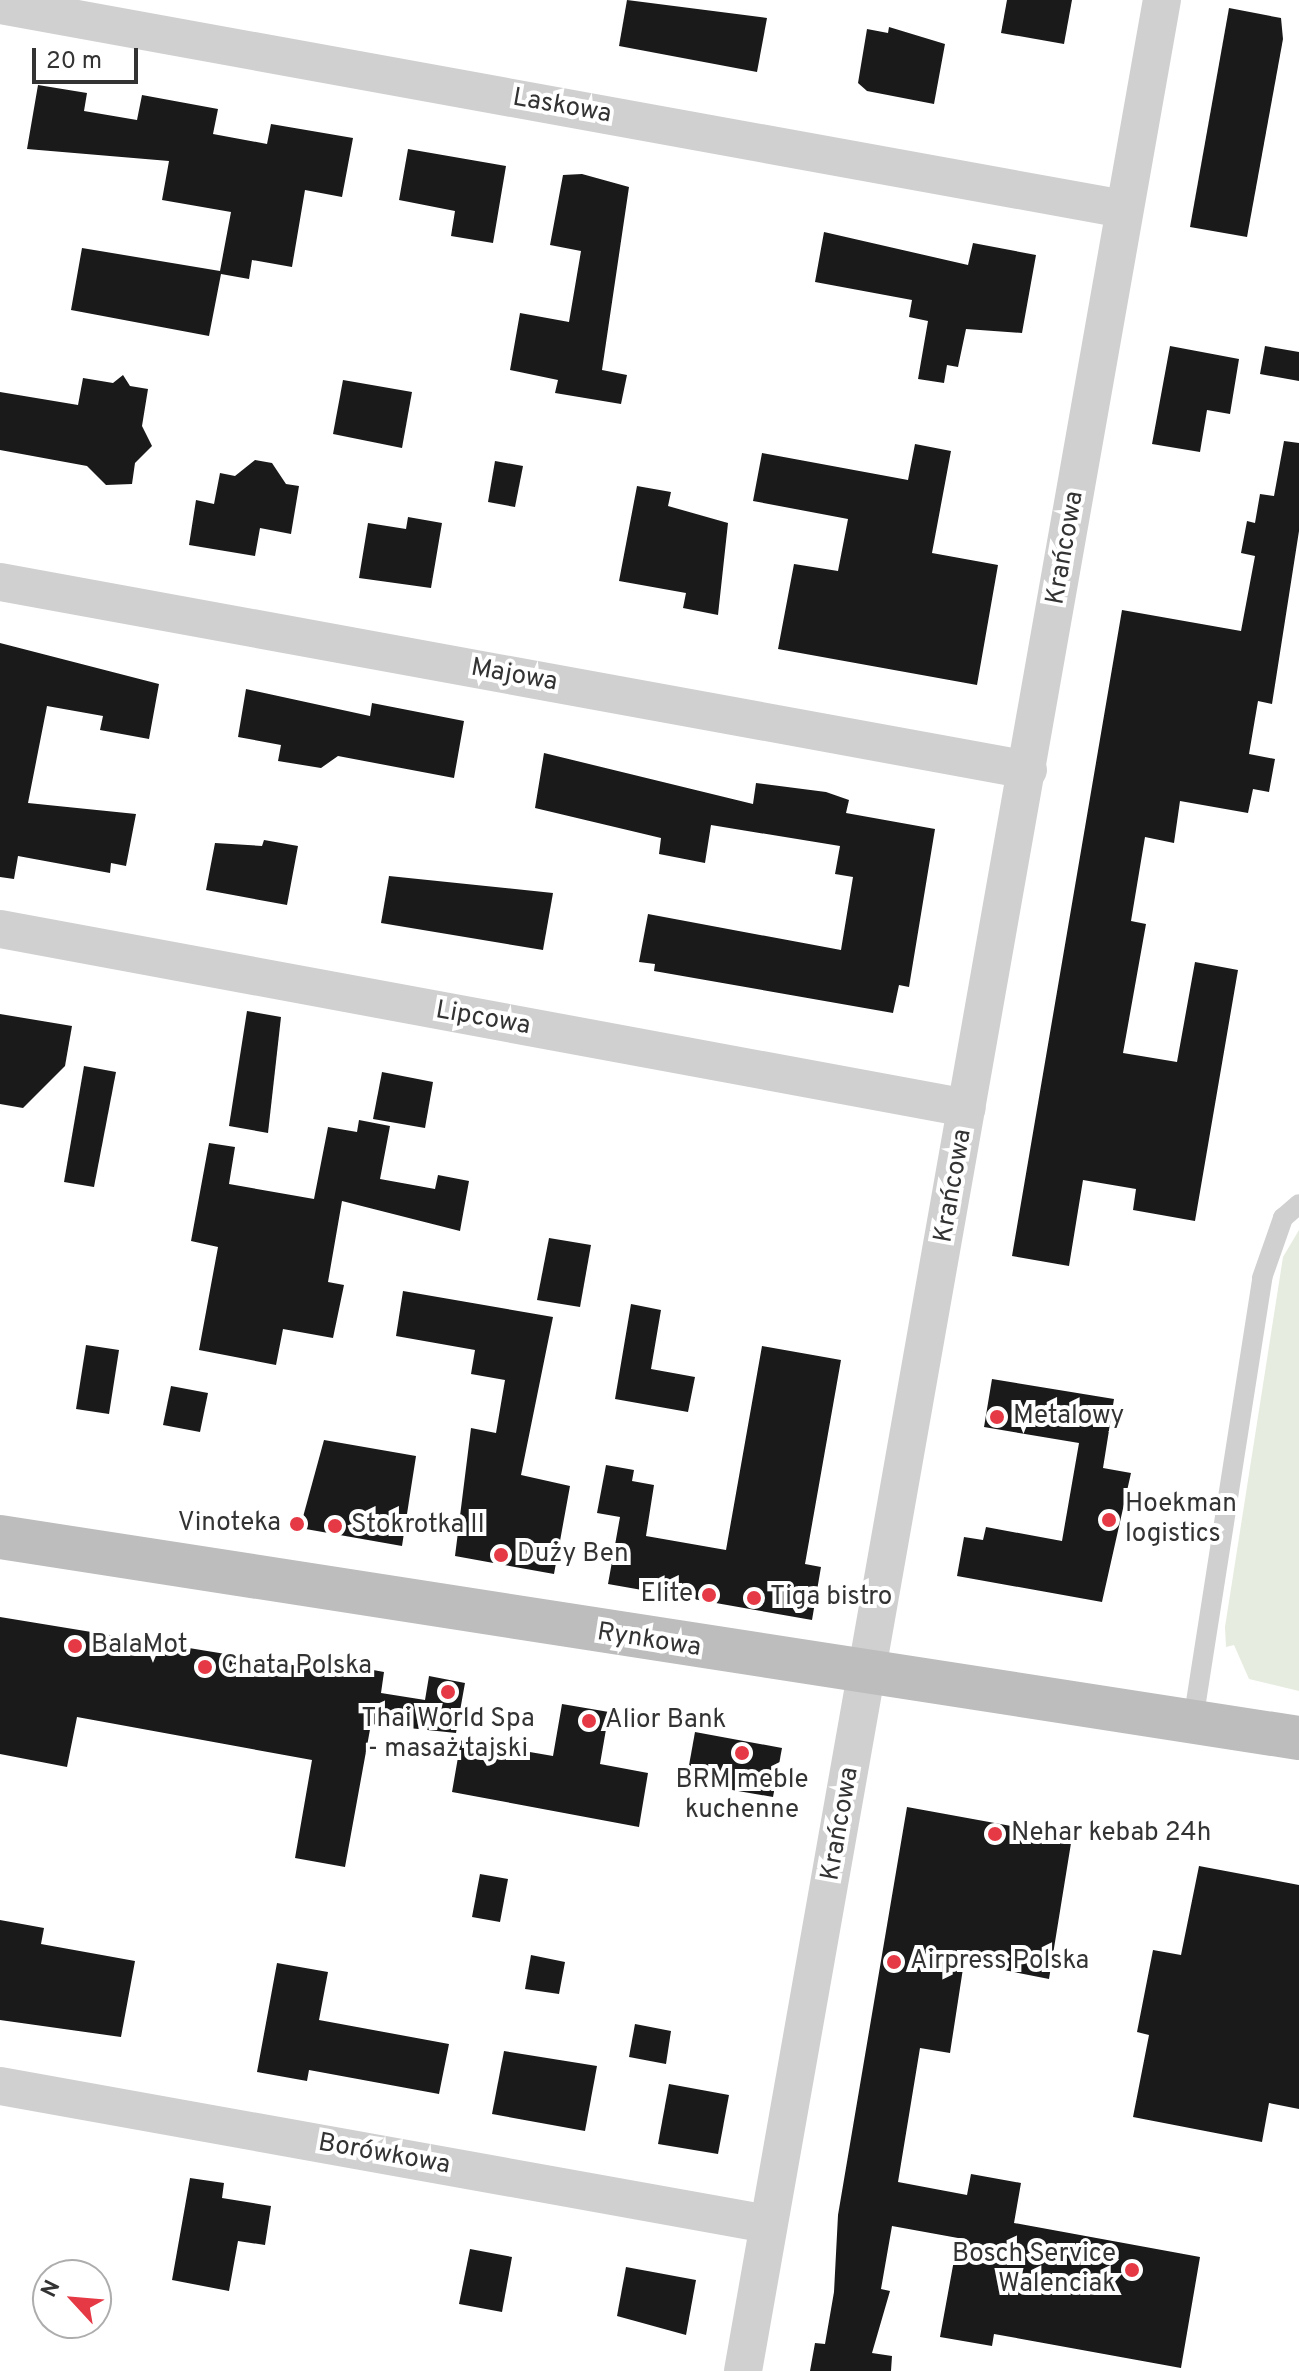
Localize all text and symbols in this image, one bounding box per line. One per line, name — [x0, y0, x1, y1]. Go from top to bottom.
scale bar — [36, 32, 142, 82]
text: 20 m — [46, 47, 102, 77]
street label: Laskowa — [510, 83, 614, 131]
street label: Krańcowa — [1041, 489, 1091, 607]
street label: Majowa — [468, 653, 560, 699]
street label: Lipcowa — [433, 995, 533, 1043]
street label: Krańcowa — [929, 1127, 979, 1245]
place label: Metalowy — [1013, 1401, 1124, 1433]
marker: Metalowy — [988, 1408, 1006, 1426]
place label: Hoekman logistics — [1125, 1489, 1237, 1550]
place label: Vinoteka — [178, 1508, 281, 1540]
place label: Stokrotka II — [351, 1510, 485, 1542]
marker: Hoekman logistics — [1100, 1511, 1118, 1529]
marker: Vinoteka — [288, 1515, 306, 1533]
marker: Stokrotka II — [326, 1517, 344, 1535]
place label: Duży Ben — [517, 1539, 629, 1571]
marker: Duży Ben — [492, 1546, 510, 1564]
place label: Elite — [640, 1579, 693, 1611]
place label: Tiga bistro — [770, 1582, 892, 1614]
marker: Elite — [700, 1586, 718, 1604]
marker: Tiga bistro — [745, 1589, 763, 1607]
street label: Rynkowa — [595, 1617, 703, 1665]
place label: BalaMot — [91, 1630, 187, 1662]
marker: BalaMot — [66, 1637, 84, 1655]
place label: Chata Polska — [221, 1651, 372, 1683]
marker: Chata Polska — [196, 1658, 214, 1676]
marker: Thai World Spa - masaż tajski — [439, 1683, 457, 1701]
place label: Thai World Spa - masaż tajski — [361, 1704, 535, 1766]
place label: Alior Bank — [605, 1705, 726, 1737]
marker: Alior Bank — [580, 1712, 598, 1730]
marker: BRM meble kuchenne — [733, 1744, 751, 1762]
place label: BRM meble kuchenne — [675, 1765, 809, 1826]
street label: Krańcowa — [816, 1765, 866, 1883]
place label: Nehar kebab 24h — [1011, 1818, 1211, 1850]
marker: Nehar kebab 24h — [986, 1825, 1004, 1843]
place label: Airpress Polska — [910, 1946, 1089, 1978]
marker: Airpress Polska — [885, 1953, 903, 1971]
street label: Borówkowa — [316, 2128, 452, 2182]
place label: Bosch Service Walenciak — [952, 2239, 1116, 2300]
north arrow — [32, 2259, 112, 2339]
marker: Bosch Service Walenciak — [1123, 2261, 1141, 2279]
text: N — [36, 2276, 67, 2302]

